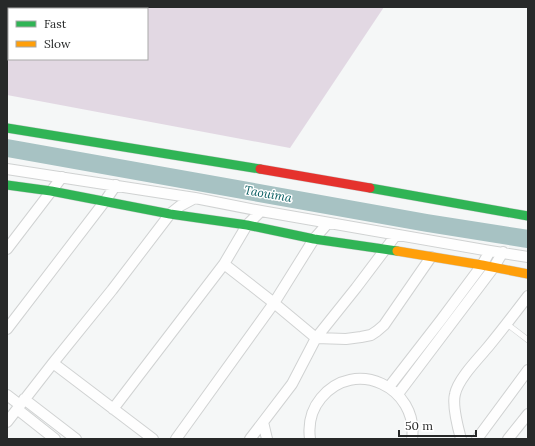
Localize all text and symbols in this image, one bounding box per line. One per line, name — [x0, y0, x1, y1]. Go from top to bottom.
legend — [8, 8, 148, 60]
text: Fast — [44, 16, 67, 31]
text: Slow — [44, 36, 71, 51]
water label: Taouima — [243, 182, 293, 205]
scale bar — [399, 412, 476, 438]
text: 50 m — [405, 418, 433, 433]

